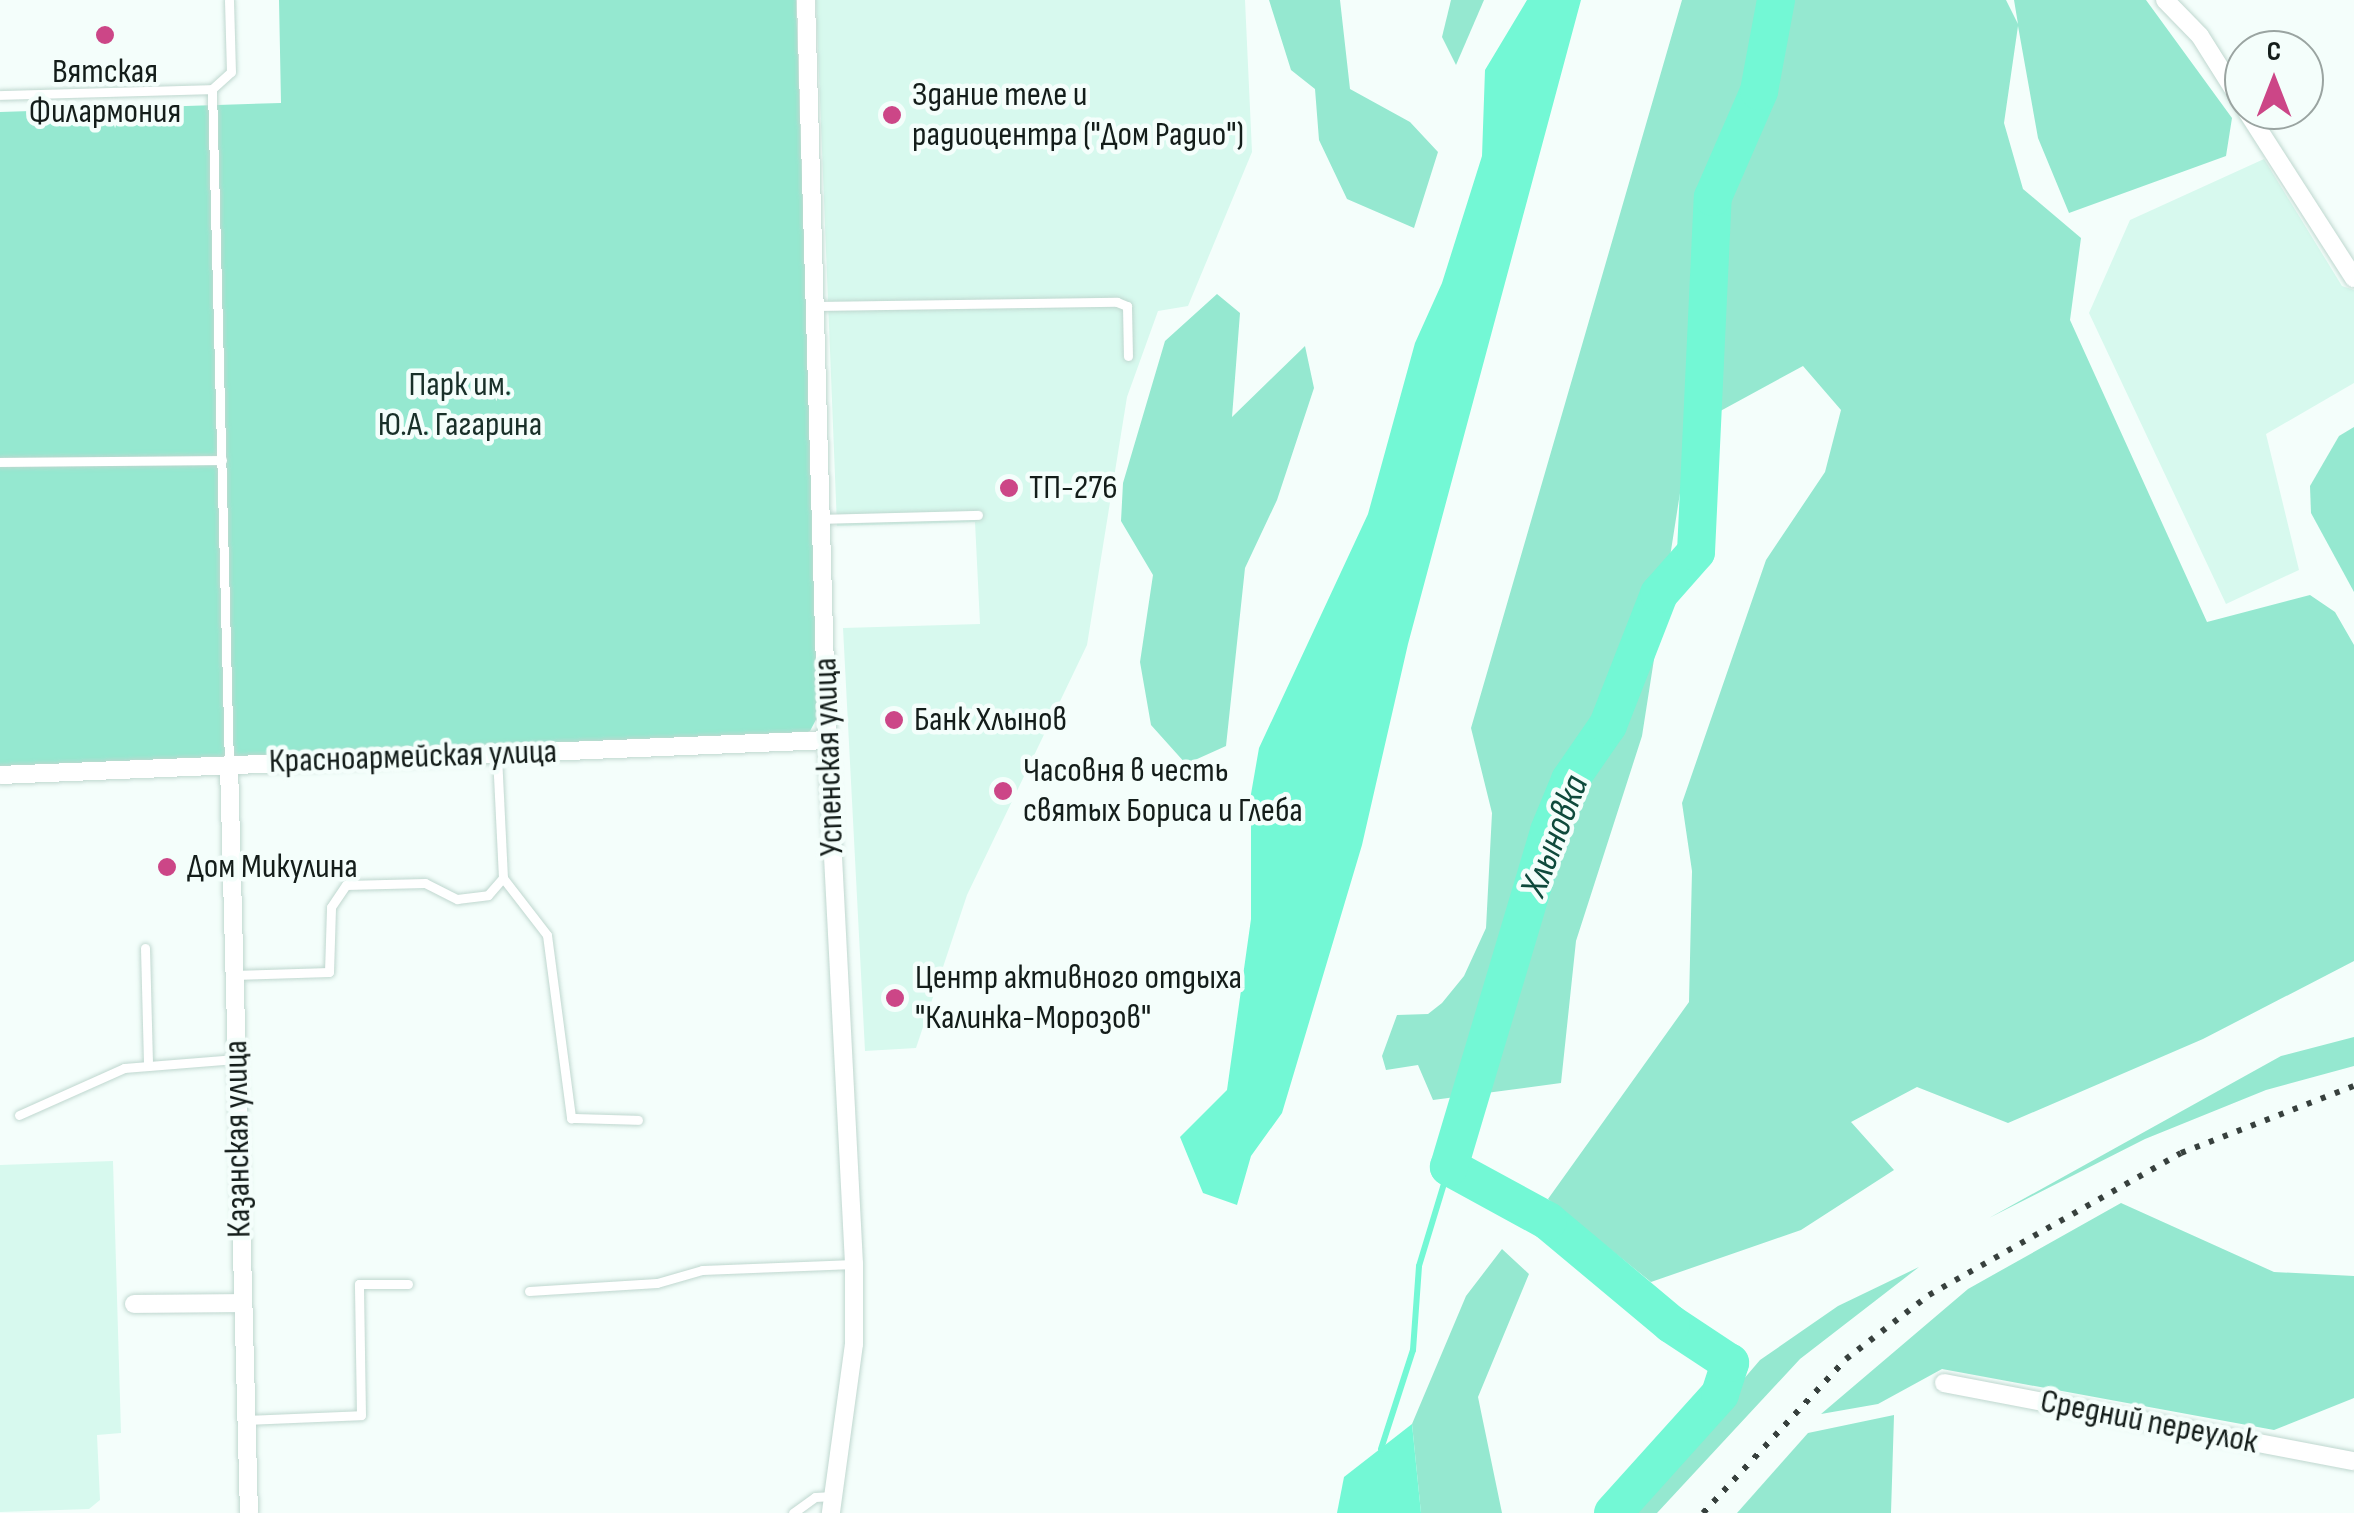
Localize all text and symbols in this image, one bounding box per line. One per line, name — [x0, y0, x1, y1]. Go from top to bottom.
marker: Вятская Филармония — [94, 24, 116, 46]
north arrow — [2224, 30, 2324, 130]
text: С — [2267, 35, 2281, 68]
place label: Вятская Филармония — [29, 51, 181, 133]
place label: Здание теле и радиоцентра ("Дом Радио") — [912, 74, 1244, 156]
marker: Здание теле и радиоцентра ("Дом Радио") — [881, 104, 903, 126]
park label: Парк им. Ю.А. Гагарина — [378, 364, 542, 446]
place label: ТП-276 — [1029, 467, 1118, 509]
marker: ТП-276 — [998, 477, 1020, 499]
street label: Успенская улица — [805, 657, 853, 857]
place label: Банк Хлынов — [914, 699, 1067, 741]
marker: Банк Хлынов — [883, 709, 905, 731]
street label: Красноармейская улица — [268, 731, 558, 783]
place label: Часовня в честь святых Бориса и Глеба — [1023, 750, 1303, 832]
water label: Хлыновка — [1511, 769, 1599, 903]
marker: Часовня в честь святых Бориса и Глеба — [992, 780, 1014, 802]
place label: Дом Микулина — [187, 846, 358, 888]
marker: Дом Микулина — [156, 856, 178, 878]
place label: Центр активного отдыха "Калинка-Морозов" — [915, 957, 1242, 1039]
marker: Центр активного отдыха "Калинка-Морозов" — [884, 987, 906, 1009]
street label: Казанская улица — [215, 1040, 261, 1238]
street label: Средний переулок — [2037, 1380, 2261, 1464]

